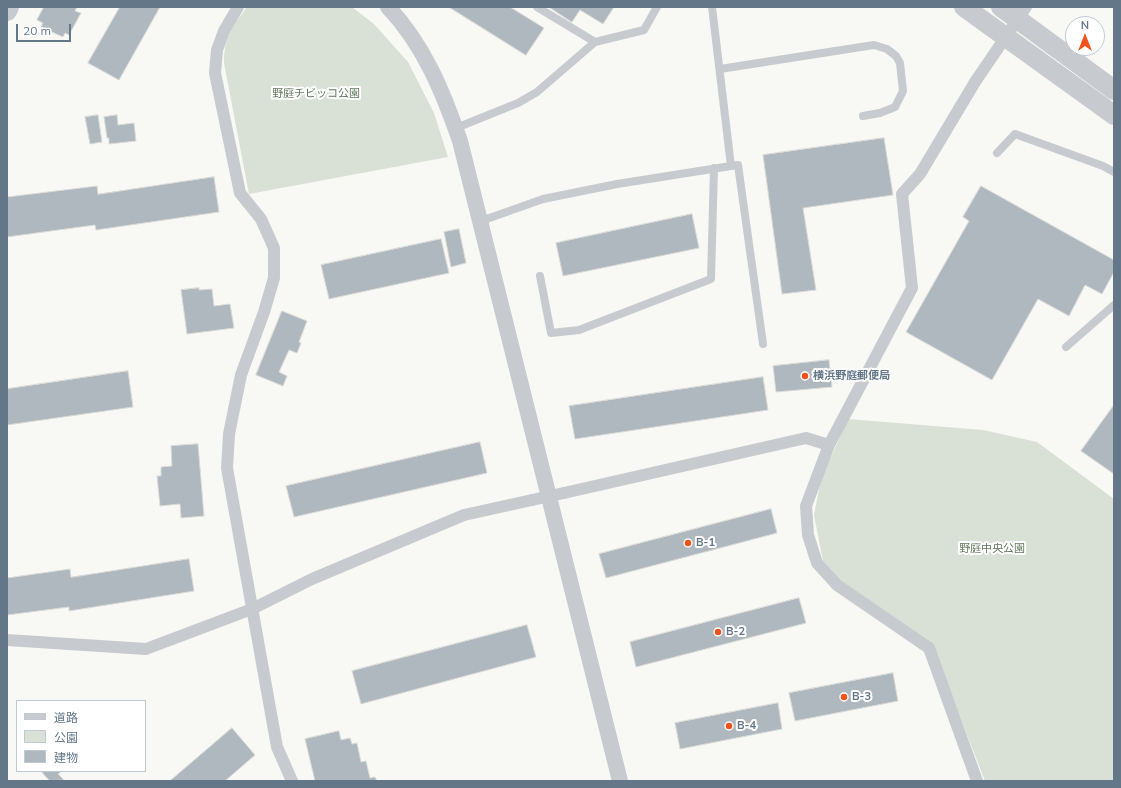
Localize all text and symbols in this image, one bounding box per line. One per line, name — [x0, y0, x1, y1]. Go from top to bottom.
scale bar — [18, 16, 73, 42]
north arrow — [1065, 16, 1105, 56]
text: N — [1081, 18, 1089, 32]
text: 20 m — [23, 23, 51, 38]
park label: 野庭チビッコ公園 — [272, 87, 360, 101]
place label: 横浜野庭郵便局 — [813, 369, 890, 383]
marker: 横浜野庭郵便局 — [800, 371, 810, 381]
place label: B-1 — [696, 536, 715, 550]
marker: B-1 — [683, 538, 693, 548]
park label: 野庭中央公園 — [959, 542, 1025, 556]
place label: B-2 — [726, 625, 745, 639]
marker: B-2 — [713, 627, 723, 637]
place label: B-3 — [852, 690, 871, 704]
marker: B-3 — [839, 692, 849, 702]
legend — [16, 700, 146, 772]
text: 道路 — [54, 710, 78, 725]
place label: B-4 — [737, 719, 756, 733]
marker: B-4 — [724, 721, 734, 731]
text: 公園 — [54, 730, 78, 745]
text: 建物 — [54, 750, 78, 765]

